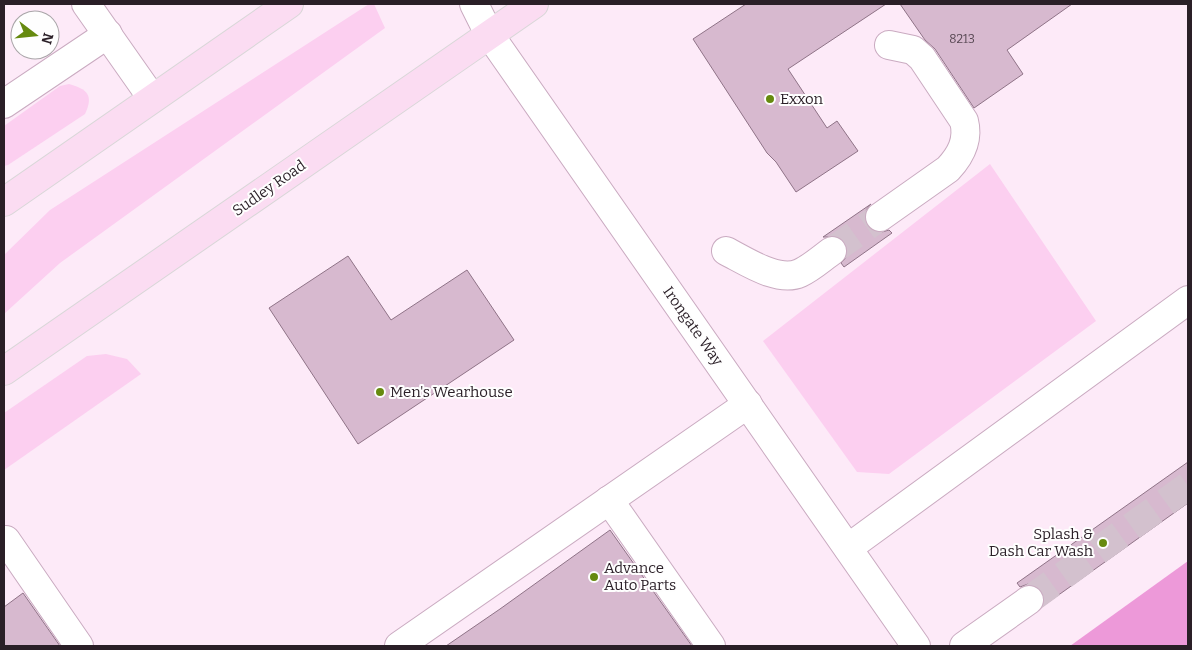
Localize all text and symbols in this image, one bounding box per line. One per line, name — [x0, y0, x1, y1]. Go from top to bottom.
north arrow — [10, 10, 60, 60]
text: N — [37, 31, 57, 46]
house number: 8213 — [949, 32, 975, 46]
place label: Exxon — [780, 90, 824, 108]
marker: Exxon — [764, 93, 776, 105]
street label: Sudley Road — [229, 156, 309, 220]
street label: Irongate Way — [659, 283, 727, 369]
place label: Men's Wearhouse — [390, 383, 513, 401]
marker: Men's Wearhouse — [374, 386, 386, 398]
place label: Splash & Dash Car Wash — [989, 525, 1094, 560]
marker: Splash & Dash Car Wash — [1097, 537, 1109, 549]
place label: Advance Auto Parts — [604, 559, 676, 594]
marker: Advance Auto Parts — [588, 571, 600, 583]

